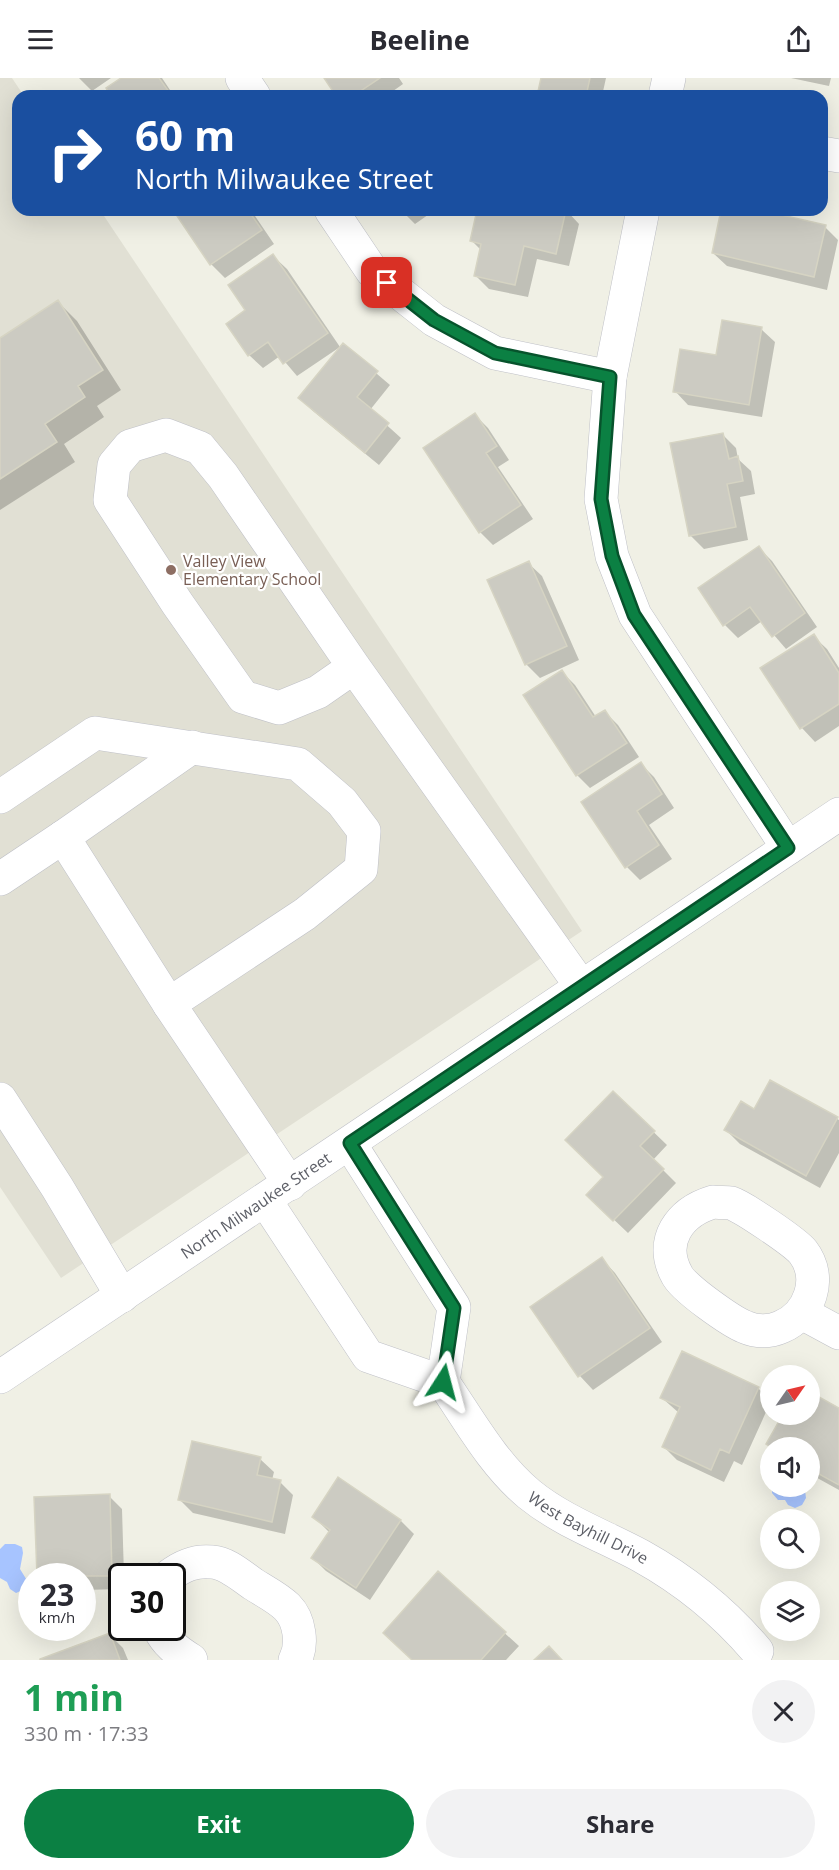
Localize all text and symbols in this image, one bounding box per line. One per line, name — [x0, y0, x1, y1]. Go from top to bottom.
text: Beeline — [369, 21, 470, 58]
icon: menu — [24, 23, 57, 56]
icon: share — [782, 23, 815, 56]
text: 60 m — [135, 106, 235, 163]
icon: right — [36, 114, 114, 192]
text: North Milwaukee Street — [135, 160, 433, 197]
pin — [361, 257, 412, 308]
icon: arrive — [370, 266, 403, 299]
place label: Valley View Elementary School — [183, 550, 321, 590]
marker: Valley View Elementary School — [164, 563, 178, 577]
street label: North Milwaukee Street — [176, 1147, 336, 1264]
position arrow — [411, 1350, 475, 1414]
north arrow — [760, 1365, 820, 1425]
map controls — [760, 1365, 820, 1641]
button: sound — [760, 1437, 820, 1497]
street label: West Bayhill Drive — [523, 1486, 652, 1569]
button: search — [760, 1509, 820, 1569]
speed limit sign: 30 — [108, 1563, 186, 1641]
text: 23 — [40, 1574, 74, 1615]
button: layers — [760, 1581, 820, 1641]
text: km/h — [39, 1607, 75, 1627]
text: 1 min — [24, 1673, 124, 1722]
button: close — [752, 1680, 815, 1743]
text: 330 m · 17:33 — [24, 1720, 149, 1747]
button: Exit — [24, 1789, 414, 1858]
button: Share — [426, 1789, 815, 1858]

